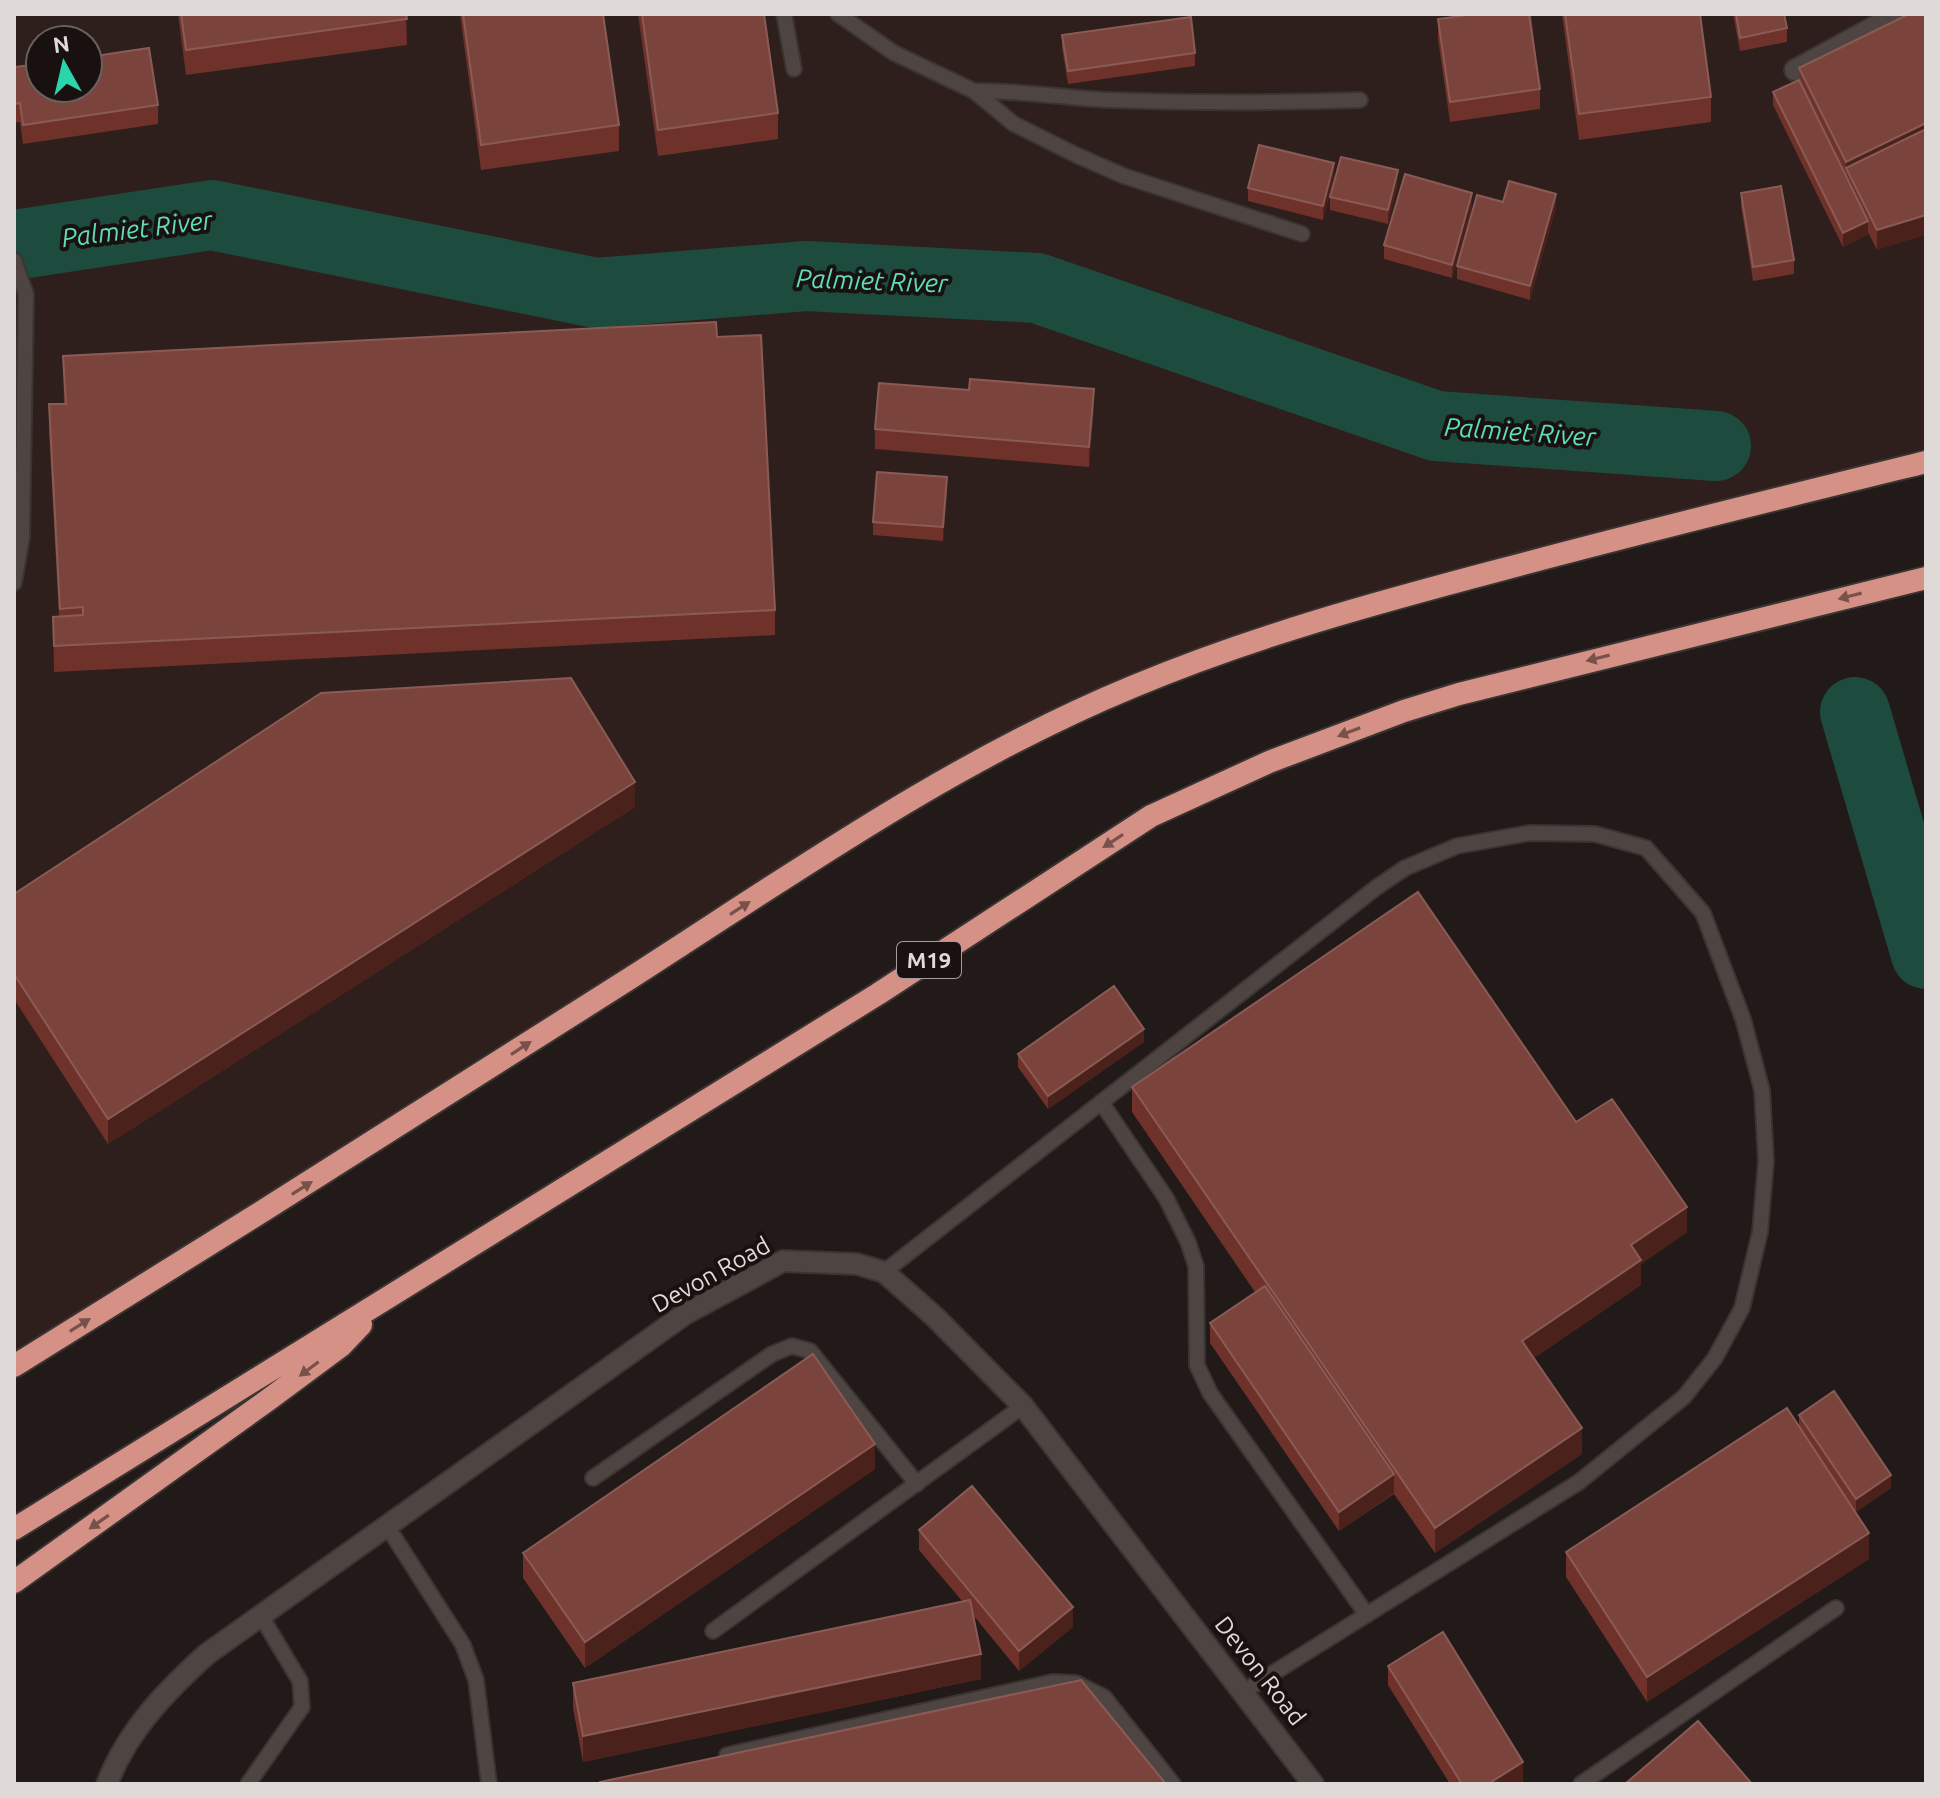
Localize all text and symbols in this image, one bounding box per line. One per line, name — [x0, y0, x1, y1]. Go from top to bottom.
north arrow — [24, 24, 104, 104]
text: N — [51, 30, 71, 57]
water label: Palmiet River — [60, 205, 215, 252]
water label: Palmiet River — [796, 263, 949, 298]
water label: Palmiet River — [1443, 412, 1598, 451]
one-way arrow — [1838, 590, 1863, 603]
one-way arrow — [1585, 652, 1610, 664]
one-way arrow — [1337, 726, 1361, 739]
one-way arrow — [1103, 833, 1124, 848]
one-way arrow — [729, 900, 750, 915]
road number: M19 — [897, 942, 961, 978]
one-way arrow — [510, 1042, 532, 1056]
one-way arrow — [291, 1182, 313, 1196]
street label: Devon Road — [647, 1231, 774, 1318]
one-way arrow — [70, 1317, 91, 1332]
one-way arrow — [299, 1361, 319, 1377]
one-way arrow — [88, 1514, 109, 1529]
street label: Devon Road — [1210, 1611, 1311, 1730]

